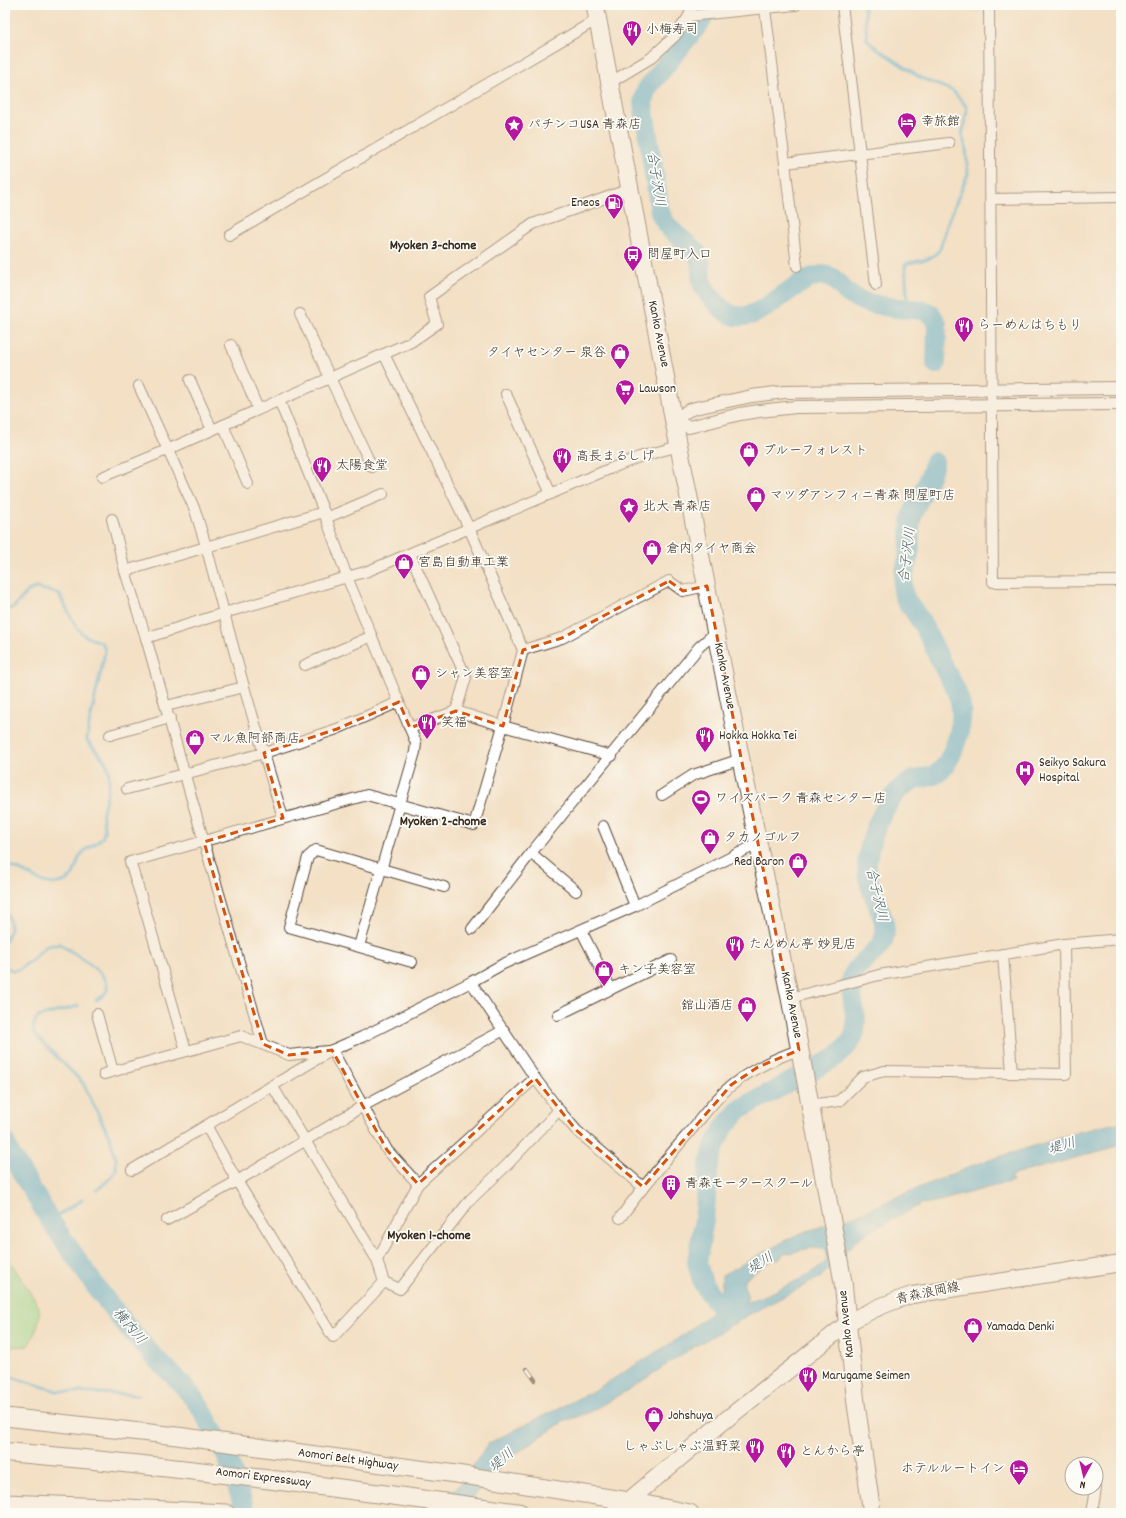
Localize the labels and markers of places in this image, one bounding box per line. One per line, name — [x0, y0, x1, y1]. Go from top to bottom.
restaurant icon: 小梅寿司 — [621, 19, 643, 47]
place label: 小梅寿司 — [646, 21, 698, 40]
hotel icon: 幸旅館 — [896, 111, 918, 139]
place label: 幸旅館 — [921, 113, 960, 132]
place icon: パチンコUSA 青森店 — [503, 114, 525, 142]
place label: パチンコUSA 青森店 — [528, 116, 641, 135]
fuel station icon: Eneos — [603, 192, 625, 220]
place label: Eneos — [571, 194, 600, 213]
bus stop icon: 問屋町入口 — [622, 244, 644, 272]
place label: 問屋町入口 — [647, 246, 712, 265]
restaurant icon: らーめんはちもり — [953, 315, 975, 343]
place label: らーめんはちもり — [978, 317, 1082, 336]
shop icon: タイヤセンター 泉谷 — [609, 342, 631, 370]
place label: タイヤセンター 泉谷 — [487, 344, 606, 363]
supermarket icon: Lawson — [614, 378, 636, 406]
place label: Lawson — [639, 380, 676, 399]
shop icon: ブルーフォレスト — [738, 440, 760, 468]
place label: ブルーフォレスト — [763, 442, 868, 461]
restaurant icon: 高長まるしげ — [551, 446, 573, 474]
place label: 高長まるしげ — [576, 448, 654, 467]
restaurant icon: 太陽食堂 — [311, 455, 333, 483]
place label: 太陽食堂 — [336, 457, 388, 476]
shop icon: マツダアンフィニ青森 問屋町店 — [745, 485, 767, 513]
place label: マツダアンフィニ青森 問屋町店 — [770, 487, 955, 506]
place icon: 北大 青森店 — [618, 496, 640, 524]
place label: 北大 青森店 — [643, 498, 711, 517]
shop icon: 倉内タイヤ商会 — [641, 538, 663, 566]
place label: 倉内タイヤ商会 — [666, 540, 756, 559]
shop icon: 宮島自動車工業 — [393, 552, 415, 580]
place label: 宮島自動車工業 — [418, 554, 509, 573]
shop icon: シャン美容室 — [410, 663, 432, 691]
place label: シャン美容室 — [435, 665, 513, 684]
restaurant icon: 笑福 — [416, 712, 438, 740]
place label: 笑福 — [441, 714, 467, 733]
restaurant icon: Hokka Hokka Tei — [694, 725, 716, 753]
place label: Hokka Hokka Tei — [719, 727, 797, 746]
shop icon: マル魚阿部商店 — [184, 728, 206, 756]
place label: マル魚阿部商店 — [209, 730, 300, 749]
place label: Seikyo Sakura Hospital — [1039, 754, 1107, 788]
hospital icon: Seikyo Sakura Hospital — [1014, 759, 1036, 787]
sports icon: ワイズパーク 青森センター店 — [690, 788, 712, 816]
place label: ワイズパーク 青森センター店 — [715, 790, 886, 809]
shop icon: タカノゴルフ — [699, 827, 721, 855]
place label: タカノゴルフ — [724, 829, 801, 848]
shop icon: Red Baron — [787, 851, 809, 879]
place label: Red Baron — [734, 853, 784, 872]
restaurant icon: たんめん亭 妙見店 — [724, 934, 746, 962]
place label: たんめん亭 妙見店 — [749, 936, 856, 955]
shop icon: キン子美容室 — [593, 959, 615, 987]
place label: キン子美容室 — [618, 961, 696, 980]
shop icon: 舘山酒店 — [736, 995, 758, 1023]
place label: 舘山酒店 — [681, 997, 733, 1016]
building icon: 青森モータースクール — [660, 1173, 682, 1201]
place label: 青森モータースクール — [685, 1175, 813, 1194]
shop icon: Yamada Denki — [962, 1316, 984, 1344]
place label: Yamada Denki — [987, 1318, 1055, 1337]
restaurant icon: Marugame Seimen — [797, 1365, 819, 1393]
place label: Marugame Seimen — [822, 1367, 910, 1386]
shop icon: Johshuya — [643, 1405, 665, 1433]
place label: Johshuya — [668, 1407, 714, 1426]
restaurant icon: しゃぶしゃぶ温野菜 — [744, 1436, 766, 1464]
place label: しゃぶしゃぶ温野菜 — [624, 1438, 741, 1457]
restaurant icon: とんから亭 — [775, 1441, 797, 1469]
place label: とんから亭 — [800, 1443, 865, 1462]
hotel icon: ホテルルートイン — [1008, 1458, 1030, 1486]
place label: ホテルルートイン — [901, 1460, 1005, 1479]

